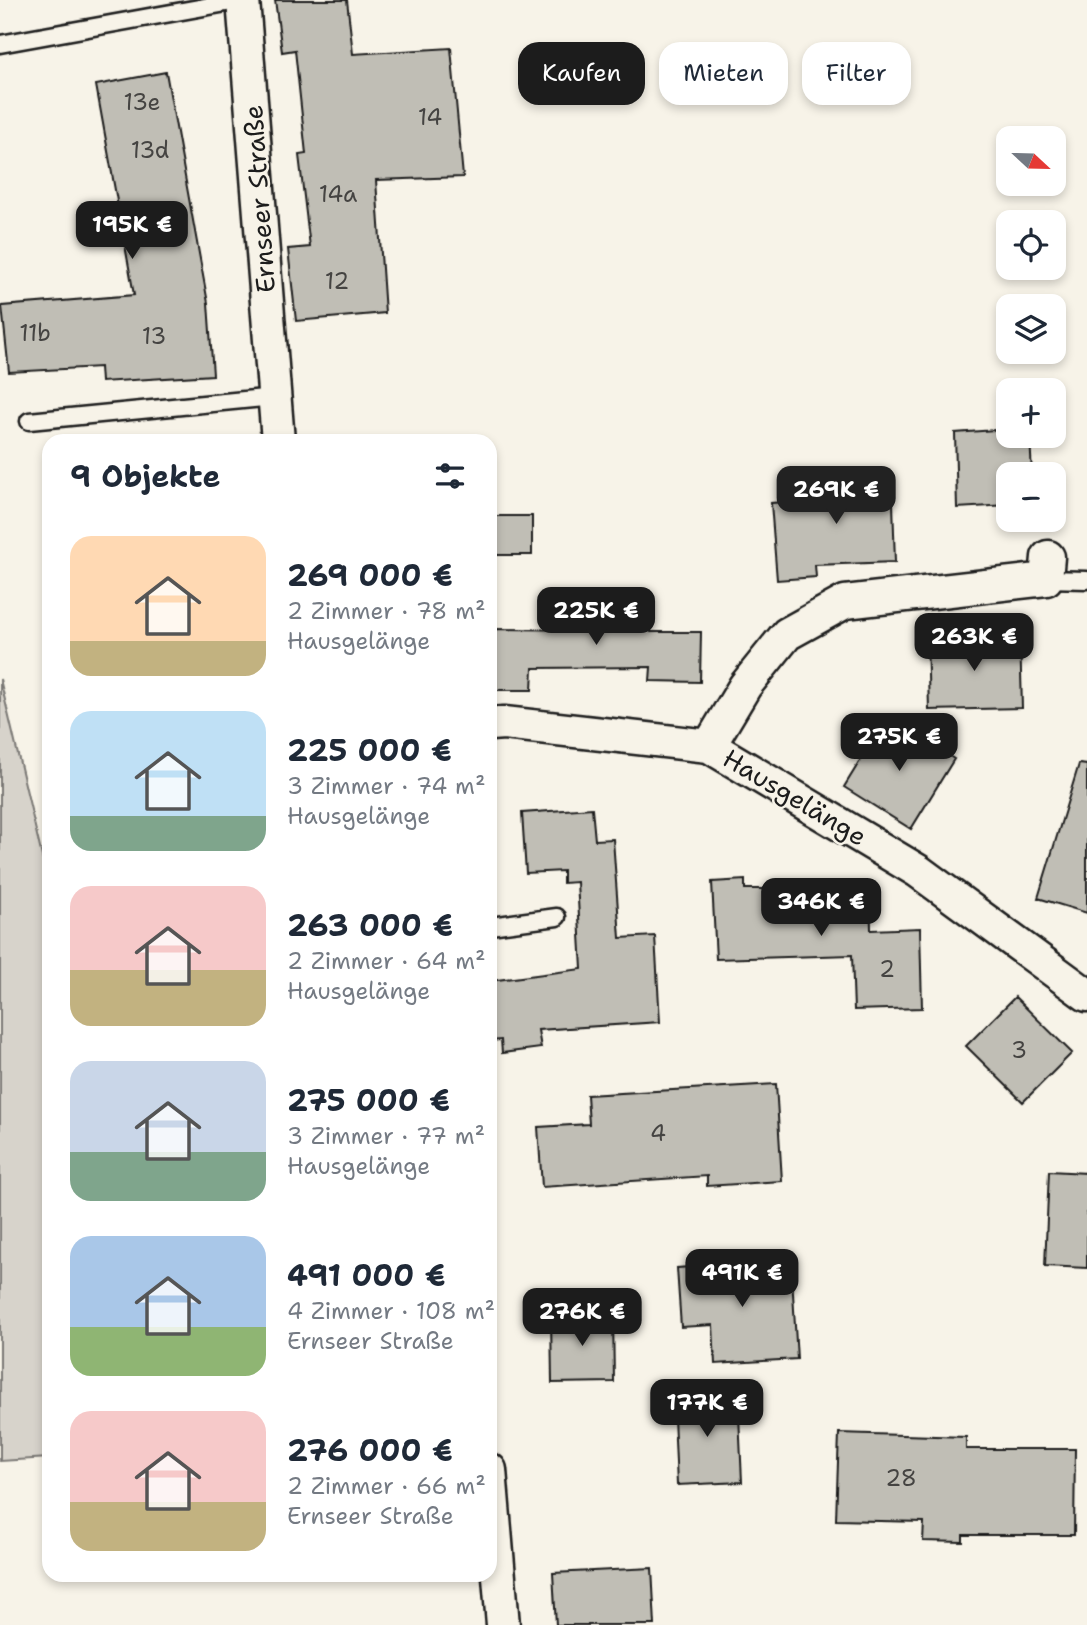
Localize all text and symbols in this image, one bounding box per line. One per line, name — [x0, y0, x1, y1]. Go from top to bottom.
chip: Kaufen — [518, 42, 645, 105]
chip: Mieten — [659, 42, 788, 105]
chip: Filter — [802, 42, 911, 105]
house number: 13e — [123, 87, 161, 117]
house number: 14 — [418, 102, 442, 132]
street label: Ernseer Straße — [235, 104, 283, 294]
north arrow — [996, 126, 1066, 196]
map controls — [996, 126, 1066, 532]
house number: 13d — [131, 135, 169, 165]
house number: 14a — [319, 179, 357, 209]
pin: 195K € — [75, 202, 189, 261]
text: 195K € — [92, 209, 172, 239]
button: locate — [996, 210, 1066, 280]
house number: 12 — [325, 266, 349, 296]
button: layers — [996, 294, 1066, 364]
house number: 11b — [19, 318, 51, 348]
house number: 13 — [142, 321, 166, 351]
button: + — [996, 378, 1066, 448]
text: 9 Objekte — [70, 456, 220, 497]
icon: filters — [431, 457, 469, 495]
button: − — [996, 462, 1066, 532]
pin: 269K € — [779, 466, 893, 526]
text: 269K € — [793, 474, 879, 504]
text: 269 000 € — [287, 555, 453, 596]
icon: home — [126, 564, 210, 648]
pin: 225K € — [539, 588, 653, 647]
text: 225K € — [553, 595, 639, 625]
text: 2 Zimmer · 78 m² — [287, 596, 486, 626]
pin: 263K € — [917, 614, 1031, 673]
text: 263K € — [931, 621, 1017, 651]
text: Hausgelänge — [287, 626, 430, 656]
pin: 275K € — [842, 714, 956, 773]
text: 275K € — [857, 721, 941, 751]
text: 225 000 € — [287, 730, 452, 771]
icon: home — [126, 739, 210, 823]
street label: Hausgelänge — [717, 740, 873, 854]
text: 3 Zimmer · 74 m² — [287, 771, 485, 801]
text: Hausgelänge — [287, 801, 430, 831]
pin: 346K € — [764, 878, 878, 938]
text: 346K € — [777, 886, 865, 916]
text: 263 000 € — [287, 905, 453, 946]
icon: home — [126, 914, 210, 998]
text: 2 Zimmer · 64 m² — [287, 946, 486, 976]
house number: 2 — [879, 954, 895, 984]
text: Hausgelänge — [287, 976, 430, 1006]
house number: 3 — [1011, 1035, 1027, 1065]
text: 275 000 € — [287, 1080, 450, 1121]
icon: home — [126, 1089, 210, 1173]
house number: 4 — [650, 1118, 666, 1148]
text: 3 Zimmer · 77 m² — [287, 1121, 485, 1151]
text: Hausgelänge — [287, 1151, 430, 1181]
pin: 491K € — [685, 1250, 799, 1309]
text: 491 000 € — [287, 1255, 446, 1296]
text: 491K € — [701, 1257, 783, 1287]
icon: home — [126, 1264, 210, 1348]
pin: 276K € — [525, 1288, 639, 1348]
text: 4 Zimmer · 108 m² — [287, 1296, 495, 1326]
text: 276K € — [539, 1296, 625, 1326]
text: Ernseer Straße — [287, 1326, 454, 1356]
pin: 177K € — [650, 1380, 764, 1439]
text: 177K € — [666, 1387, 748, 1417]
text: 276 000 € — [287, 1430, 453, 1471]
icon: home — [126, 1439, 210, 1523]
house number: 28 — [885, 1463, 917, 1493]
text: 2 Zimmer · 66 m² — [287, 1471, 486, 1501]
text: Ernseer Straße — [287, 1501, 454, 1531]

